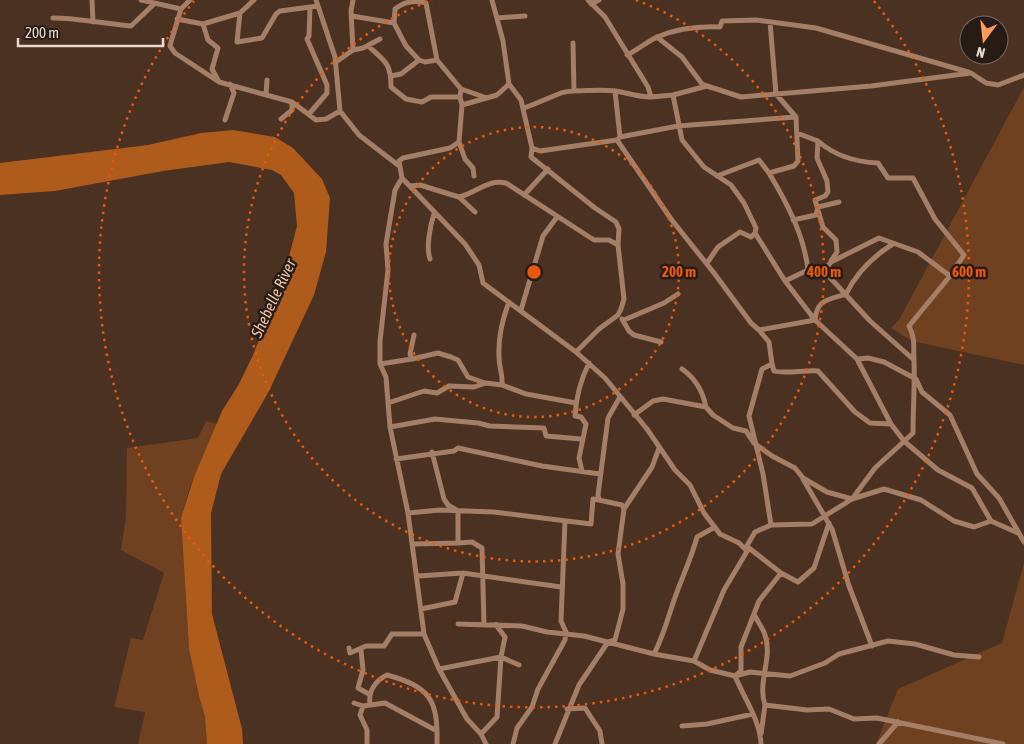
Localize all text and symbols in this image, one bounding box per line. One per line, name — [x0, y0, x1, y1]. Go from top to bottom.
scale bar — [18, 15, 162, 47]
north arrow — [959, 15, 1009, 65]
text: 200 m — [25, 24, 59, 41]
text: N — [975, 44, 987, 61]
water label: Shebelle River — [247, 255, 300, 341]
centre of rings — [525, 263, 543, 281]
text: 200 m — [662, 263, 696, 280]
text: 400 m — [806, 263, 841, 280]
text: 600 m — [952, 263, 986, 280]

